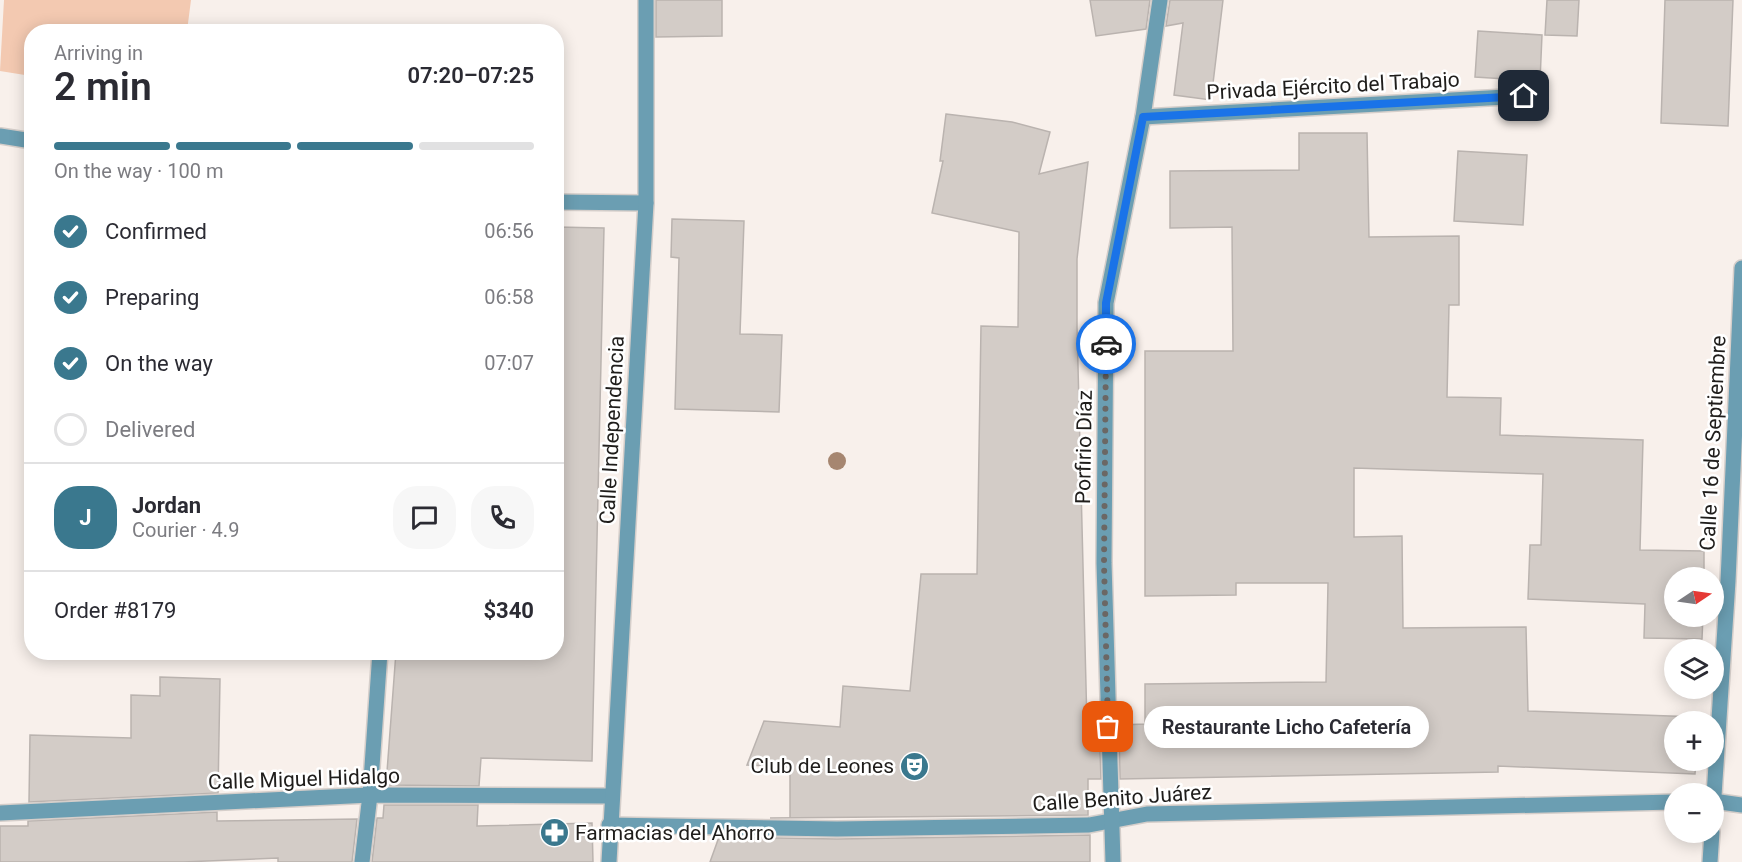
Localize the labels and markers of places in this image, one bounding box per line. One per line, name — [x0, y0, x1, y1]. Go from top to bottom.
pin — [1498, 70, 1549, 121]
pin — [1082, 701, 1133, 752]
callout: Restaurante Licho Cafetería — [1144, 706, 1429, 748]
theatre icon: Club de Leones — [899, 750, 931, 782]
place label: Club de Leones — [750, 754, 894, 778]
pharmacy icon: Farmacias del Ahorro — [538, 817, 570, 849]
place label: Farmacias del Ahorro — [575, 821, 775, 845]

